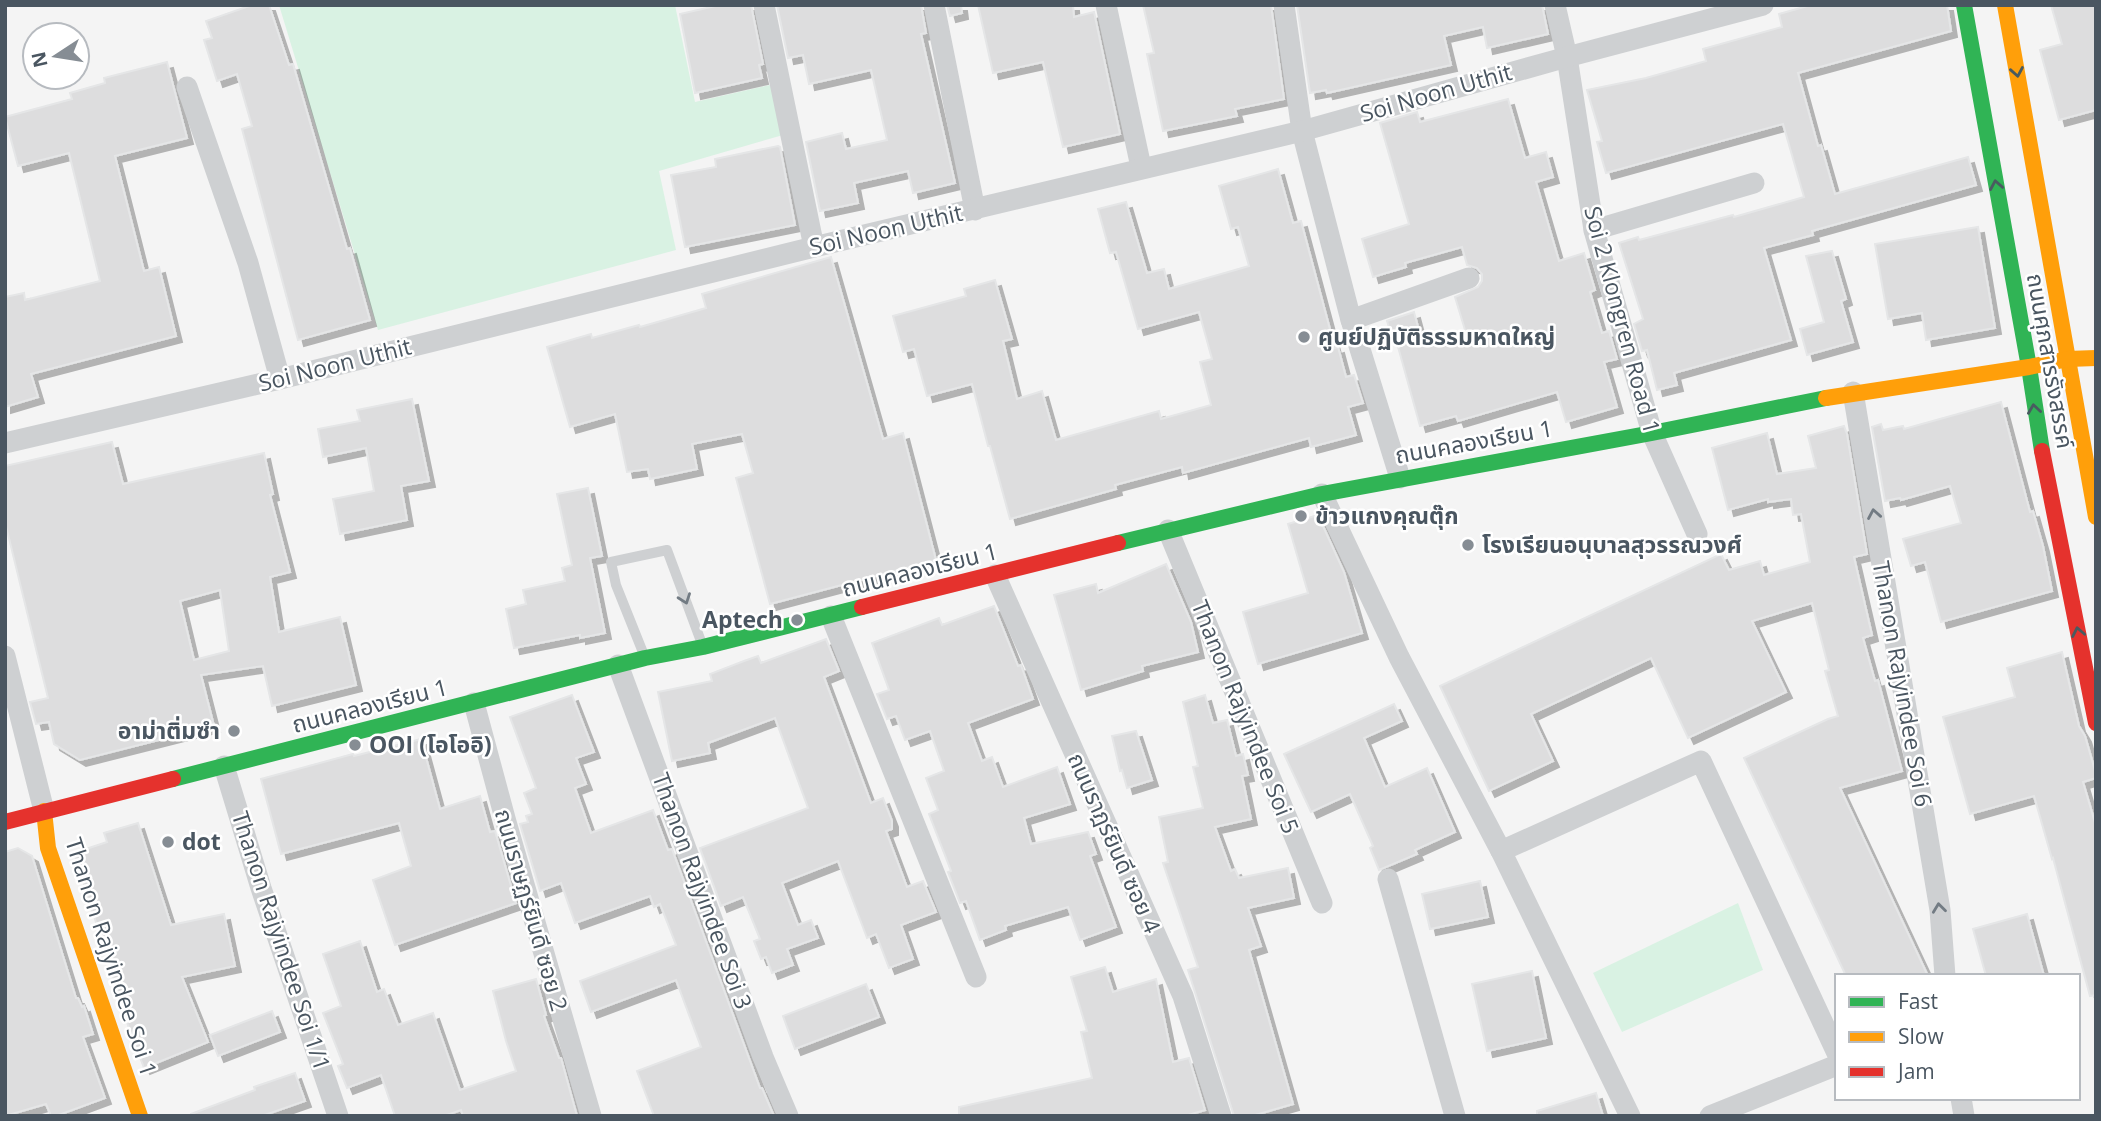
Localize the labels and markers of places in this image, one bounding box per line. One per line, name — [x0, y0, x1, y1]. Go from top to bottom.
place label: ศูนย์ปฏิบัติธรรมหาดใหญ่ — [1318, 320, 1555, 352]
marker: ศูนย์ปฏิบัติธรรมหาดใหญ่ — [1296, 329, 1312, 345]
place label: ข้าวแกงคุณตุ๊ก — [1315, 499, 1459, 531]
marker: ข้าวแกงคุณตุ๊ก — [1293, 508, 1309, 524]
place label: โรงเรียนอนุบาลสุวรรณวงศ์ — [1482, 528, 1742, 560]
marker: โรงเรียนอนุบาลสุวรรณวงศ์ — [1460, 537, 1476, 553]
place label: Aptech — [702, 603, 783, 635]
marker: Aptech — [789, 612, 805, 628]
place label: อาม่าติ่มซำ — [118, 714, 220, 746]
marker: อาม่าติ่มซำ — [226, 723, 242, 739]
place label: OOI (โอโออิ) — [369, 728, 492, 760]
marker: OOI (โอโออิ) — [347, 737, 363, 753]
place label: dot — [182, 825, 221, 857]
marker: dot — [160, 834, 176, 850]

